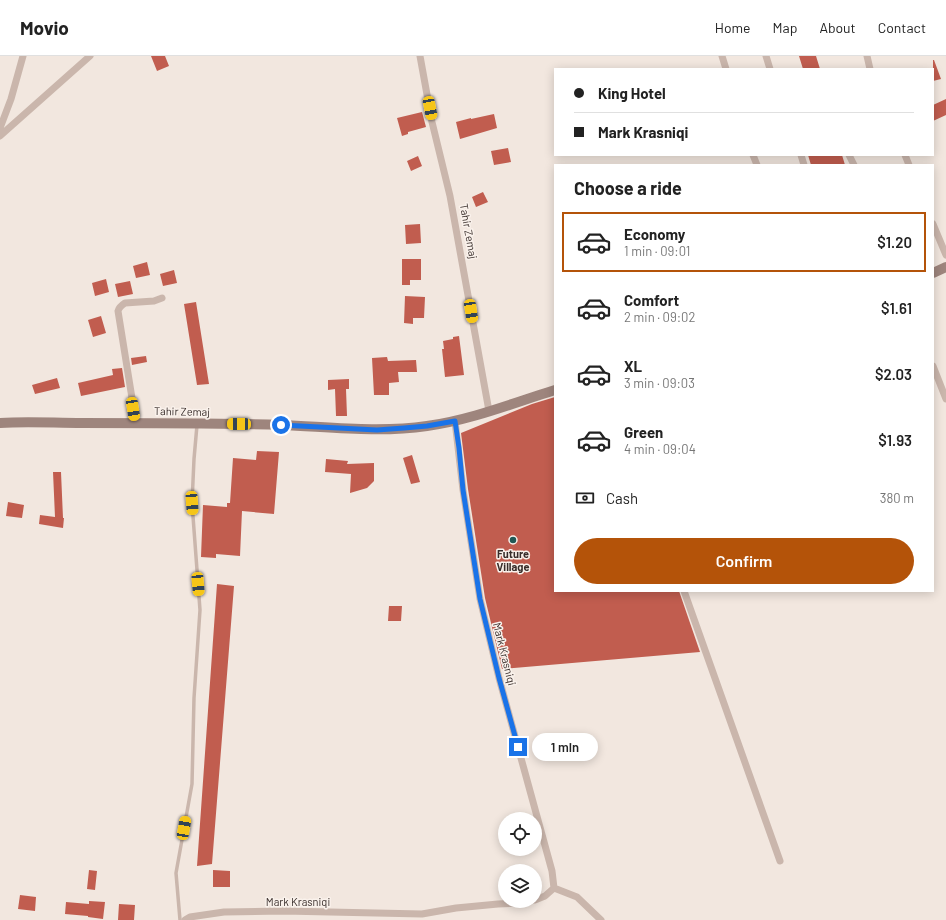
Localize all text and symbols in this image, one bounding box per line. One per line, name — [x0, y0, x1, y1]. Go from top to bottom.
text: Movio — [20, 16, 69, 39]
text: Home — [715, 19, 751, 36]
text: Map — [773, 19, 797, 36]
text: About — [819, 19, 856, 36]
text: Contact — [878, 19, 926, 36]
text: King Hotel — [598, 84, 666, 102]
car — [422, 95, 438, 121]
text: Mark Krasniqi — [598, 123, 688, 141]
text: Choose a ride — [574, 177, 682, 199]
street label: Tahir Zemaj — [458, 202, 480, 260]
icon: car — [576, 224, 612, 260]
text: Economy — [624, 225, 685, 243]
text: $1.20 — [877, 233, 912, 251]
text: 1 min · 09:01 — [624, 243, 690, 259]
icon: car — [576, 290, 612, 326]
text: Comfort — [624, 291, 679, 309]
car — [463, 298, 479, 324]
text: $1.61 — [881, 299, 912, 317]
text: 2 min · 09:02 — [624, 309, 695, 325]
icon: car — [576, 356, 612, 392]
text: XL — [624, 357, 642, 375]
text: $2.03 — [875, 365, 912, 383]
text: 3 min · 09:03 — [624, 375, 695, 391]
car — [125, 396, 141, 422]
street label: Tahir Zemaj — [154, 404, 210, 418]
route start — [272, 416, 290, 434]
car — [227, 418, 251, 430]
icon: car — [576, 422, 612, 458]
text: Green — [624, 423, 663, 441]
text: $1.93 — [878, 431, 912, 449]
text: 4 min · 09:04 — [624, 441, 696, 457]
icon: cash — [574, 487, 596, 509]
text: Cash — [606, 489, 638, 507]
text: 380 m — [880, 490, 914, 506]
car — [185, 491, 199, 515]
marker: Future Village — [508, 535, 518, 545]
button: Confirm — [574, 538, 914, 584]
place label: Future Village — [497, 547, 529, 573]
car — [191, 572, 205, 596]
street label: Mark Krasniqi — [491, 621, 519, 687]
callout: 1 min — [532, 733, 598, 761]
route end — [509, 738, 527, 756]
text: 1 min — [551, 739, 579, 755]
map controls — [498, 812, 542, 908]
button: locate — [498, 812, 542, 856]
car — [176, 815, 192, 841]
button: layers — [498, 864, 542, 908]
street label: Mark Krasniqi — [266, 895, 330, 908]

